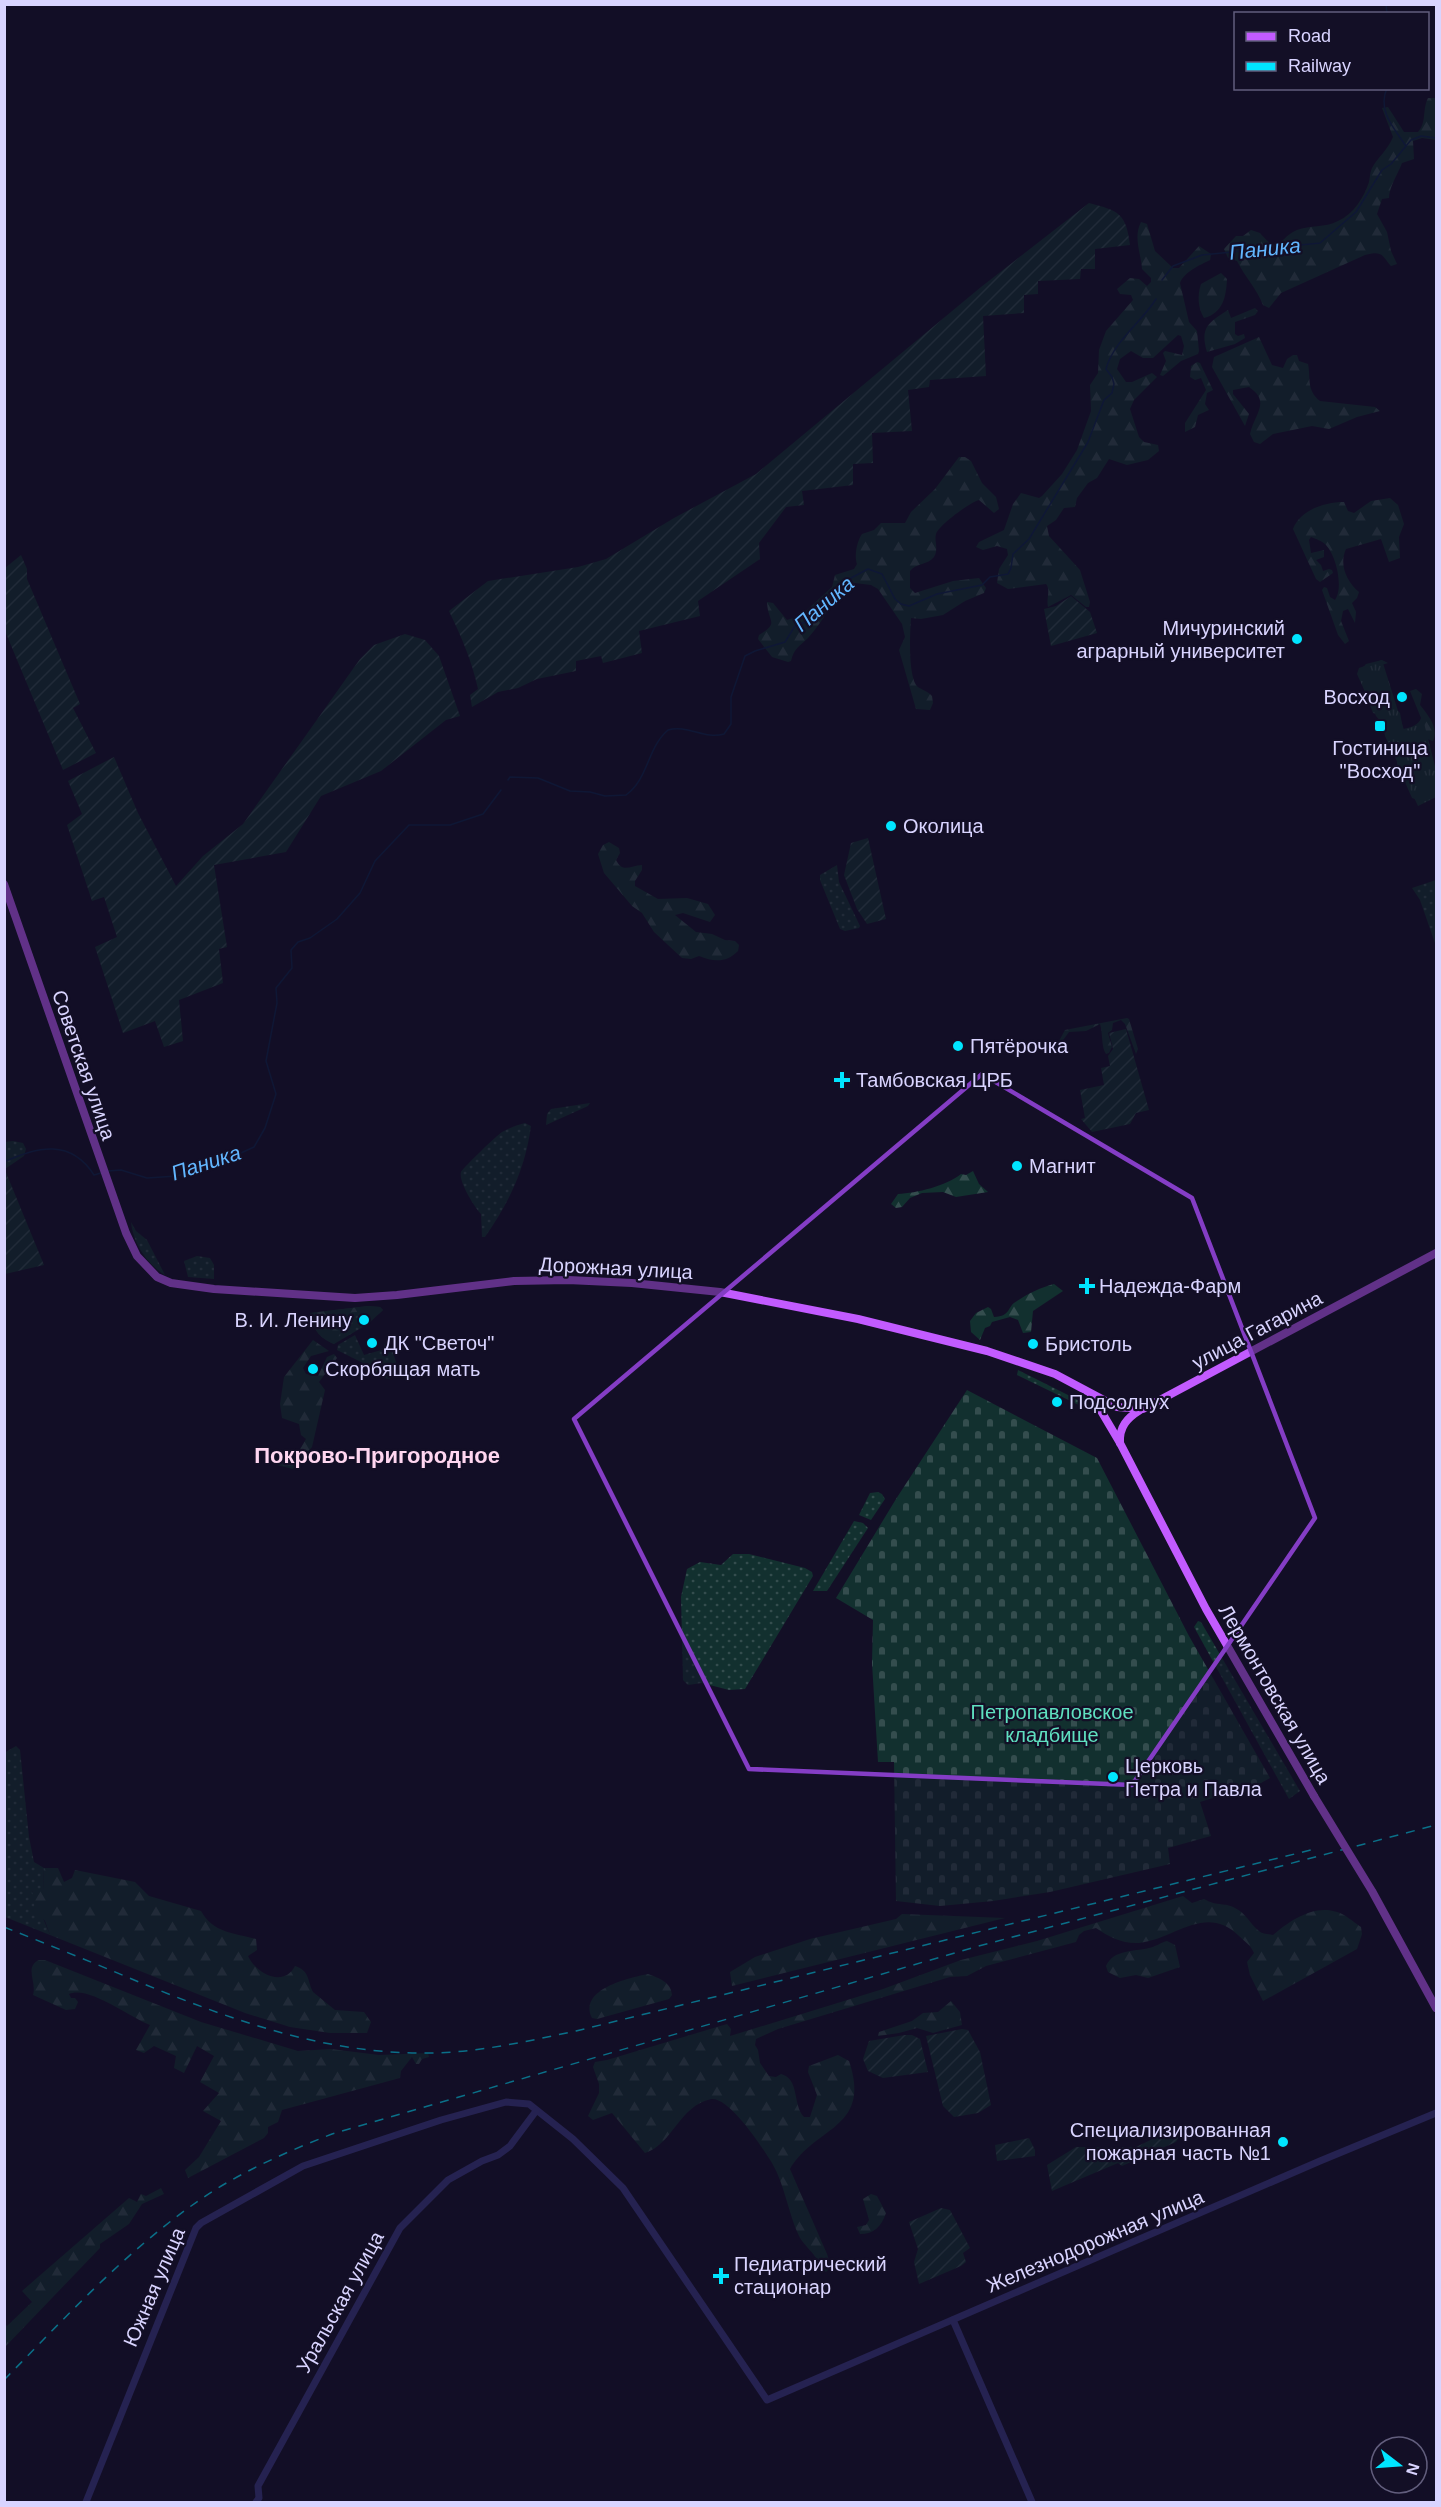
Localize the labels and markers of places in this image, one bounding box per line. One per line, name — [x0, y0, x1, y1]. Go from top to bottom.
place label: Мичуринский аграрный университет — [1076, 617, 1285, 662]
marker: Мичуринский аграрный университет — [1290, 632, 1304, 646]
place label: Восход — [1323, 686, 1390, 708]
marker: Восход — [1395, 690, 1409, 704]
marker: Гостиница "Восход" — [1373, 719, 1387, 733]
place label: Гостиница "Восход" — [1332, 737, 1429, 782]
place label: Околица — [903, 815, 985, 837]
marker: Околица — [884, 819, 898, 833]
place label: Пятёрочка — [970, 1035, 1069, 1057]
marker: Пятёрочка — [951, 1039, 965, 1053]
place label: Тамбовская ЦРБ — [856, 1069, 1013, 1091]
marker: Тамбовская ЦРБ — [833, 1071, 851, 1089]
place label: Магнит — [1029, 1155, 1096, 1177]
marker: Магнит — [1010, 1159, 1024, 1173]
place label: Надежда-Фарм — [1099, 1275, 1241, 1297]
marker: Надежда-Фарм — [1080, 1279, 1094, 1293]
place label: В. И. Ленину — [235, 1309, 352, 1331]
marker: В. И. Ленину — [357, 1313, 371, 1327]
place label: ДК "Светоч" — [384, 1332, 494, 1354]
place label: Бристоль — [1045, 1333, 1132, 1355]
marker: ДК "Светоч" — [365, 1336, 379, 1350]
marker: Бристоль — [1026, 1337, 1040, 1351]
place label: Скорбящая мать — [325, 1358, 481, 1380]
marker: Скорбящая мать — [306, 1362, 320, 1376]
place label: Подсолнух — [1069, 1391, 1169, 1413]
marker: Подсолнух — [1050, 1395, 1064, 1409]
place label: Церковь Петра и Павла — [1125, 1755, 1263, 1800]
marker: Церковь Петра и Павла — [1106, 1770, 1120, 1784]
place label: Специализированная пожарная часть №1 — [1070, 2119, 1271, 2164]
marker: Специализированная пожарная часть №1 — [1276, 2135, 1290, 2149]
place label: Педиатрический стационар — [734, 2253, 887, 2298]
marker: Педиатрический стационар — [712, 2267, 730, 2285]

